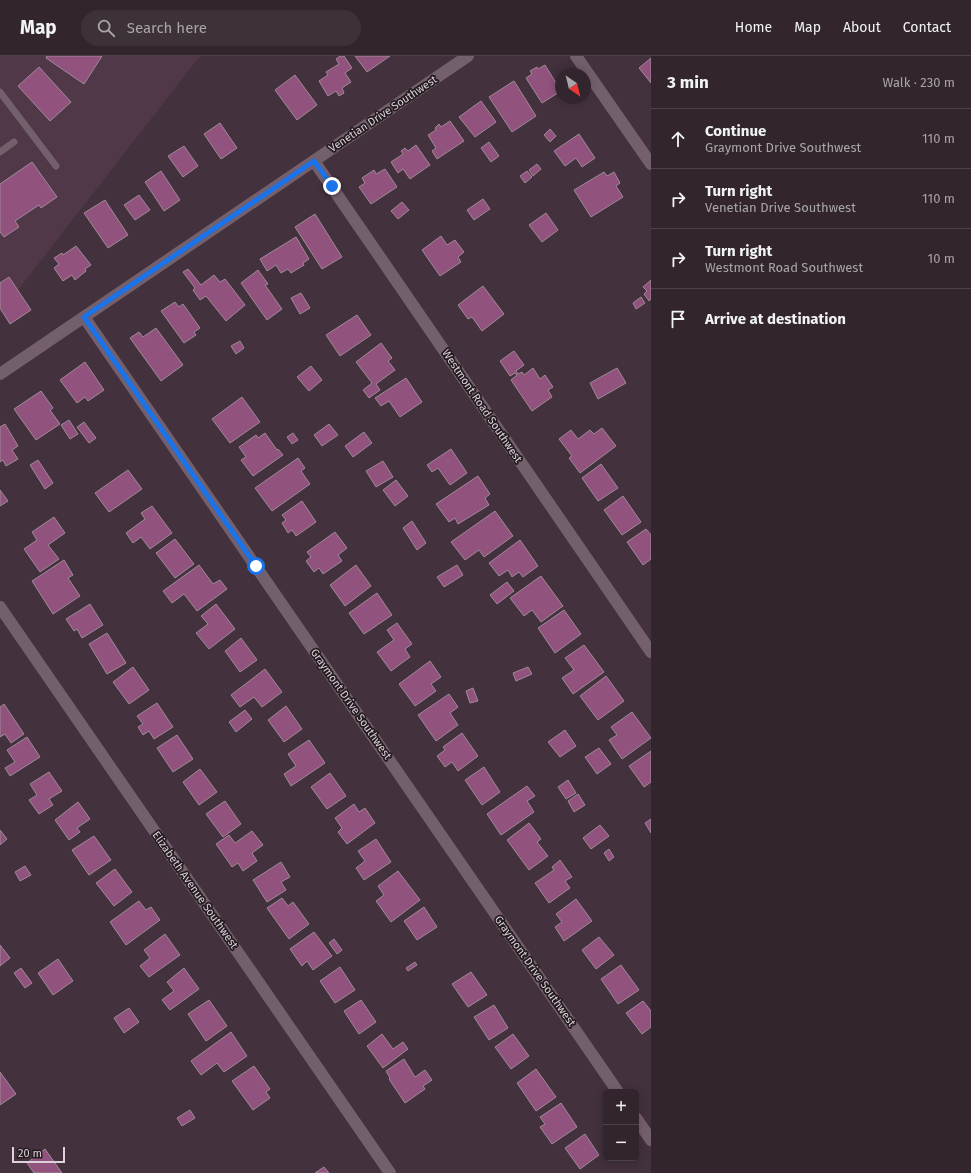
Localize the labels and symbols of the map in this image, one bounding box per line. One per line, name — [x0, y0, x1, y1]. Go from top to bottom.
north arrow — [555, 68, 591, 104]
street label: Venetian Drive Southwest — [326, 73, 440, 155]
route end — [323, 177, 341, 195]
street label: Westmont Road Southwest — [439, 347, 525, 465]
route start — [247, 557, 265, 575]
street label: Graymont Drive Southwest — [308, 646, 394, 762]
street label: Elizabeth Avenue Southwest — [149, 829, 241, 951]
street label: Graymont Drive Southwest — [492, 913, 578, 1029]
scale bar — [12, 1145, 65, 1164]

